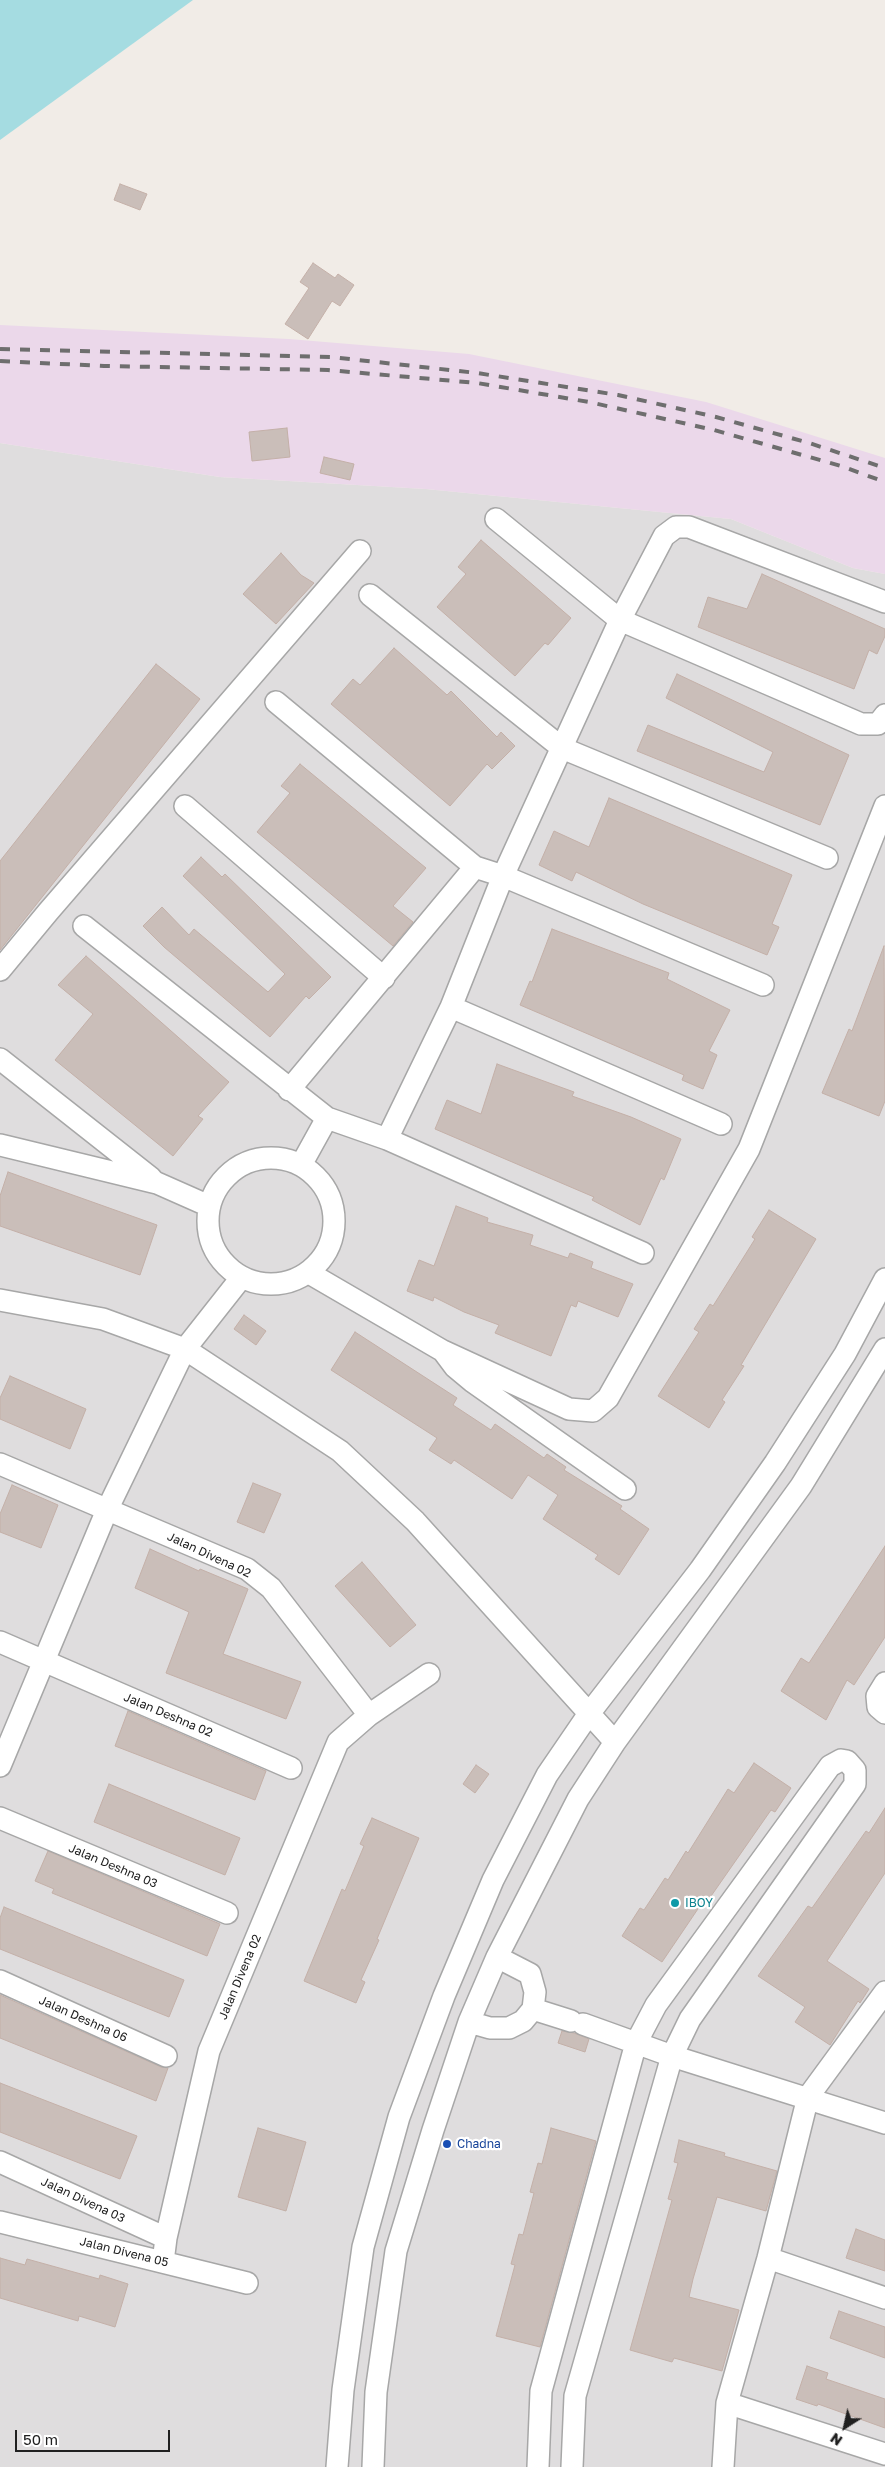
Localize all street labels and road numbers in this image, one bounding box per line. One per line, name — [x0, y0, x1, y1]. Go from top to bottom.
street label: Jalan Divena 02 — [165, 1529, 253, 1581]
street label: Jalan Deshna 02 — [121, 1690, 215, 1740]
street label: Jalan Deshna 03 — [66, 1841, 160, 1891]
street label: Jalan Divena 02 — [216, 1932, 264, 2022]
street label: Jalan Deshna 06 — [36, 1993, 130, 2045]
street label: Jalan Divena 03 — [39, 2174, 127, 2226]
street label: Jalan Divena 05 — [78, 2234, 170, 2270]

